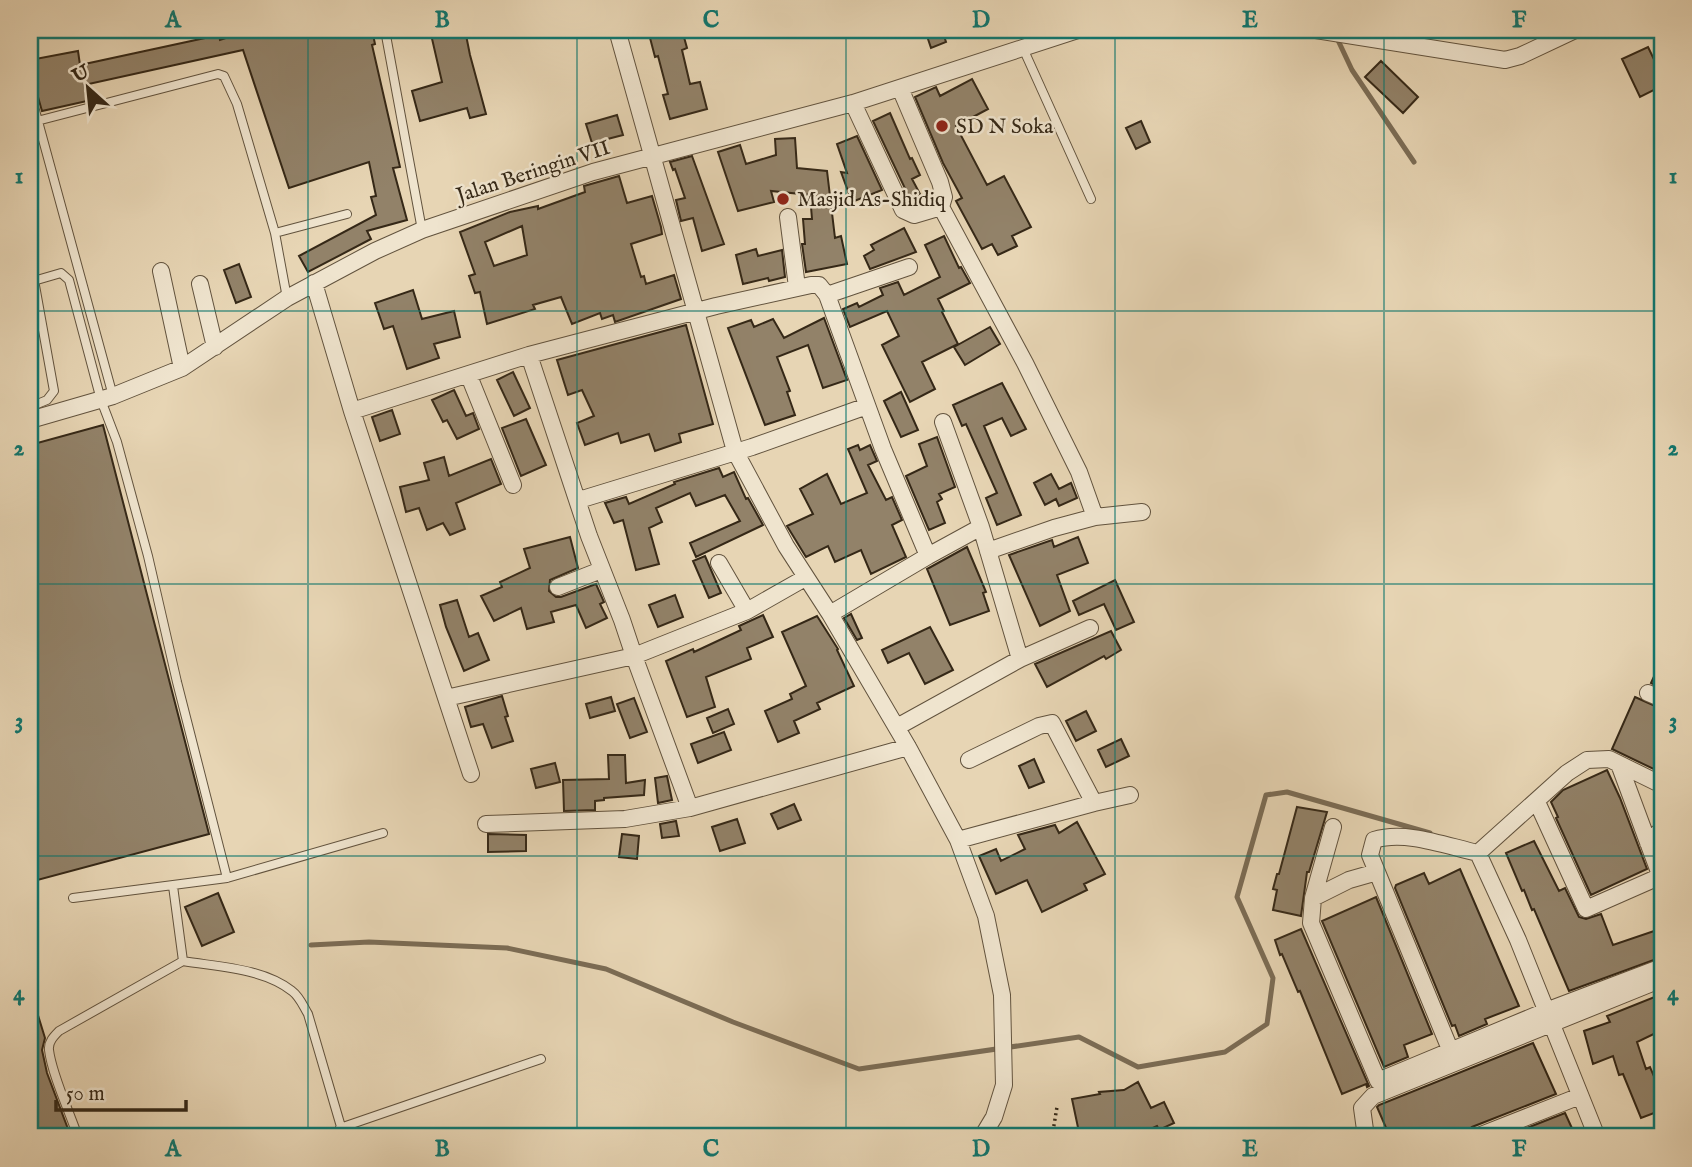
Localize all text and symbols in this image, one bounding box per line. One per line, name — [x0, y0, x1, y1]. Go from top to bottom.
text: A — [164, 6, 182, 35]
text: B — [434, 6, 450, 35]
text: C — [703, 6, 720, 35]
text: D — [972, 6, 990, 35]
text: E — [1242, 6, 1258, 35]
text: F — [1512, 6, 1527, 35]
north arrow — [52, 52, 122, 122]
text: U — [68, 60, 95, 89]
place label: SD N Soka — [956, 114, 1054, 141]
marker: SD N Soka — [934, 118, 950, 134]
street label: Jalan Beringin VII — [451, 135, 614, 211]
text: 1 — [15, 162, 23, 191]
text: 1 — [1669, 162, 1677, 191]
place label: Masjid As-Shidiq — [797, 187, 946, 214]
marker: Masjid As-Shidiq — [775, 191, 791, 207]
text: 2 — [14, 434, 25, 463]
text: 2 — [1668, 434, 1679, 463]
text: 3 — [15, 707, 23, 736]
text: 3 — [1669, 707, 1677, 736]
text: 4 — [13, 979, 25, 1008]
text: 4 — [1667, 979, 1679, 1008]
scale bar — [56, 1069, 186, 1113]
text: 50 m — [66, 1081, 105, 1108]
text: A — [164, 1135, 182, 1164]
text: B — [434, 1135, 450, 1164]
text: C — [703, 1135, 720, 1164]
text: D — [972, 1135, 990, 1164]
text: E — [1242, 1135, 1258, 1164]
text: F — [1512, 1135, 1527, 1164]

